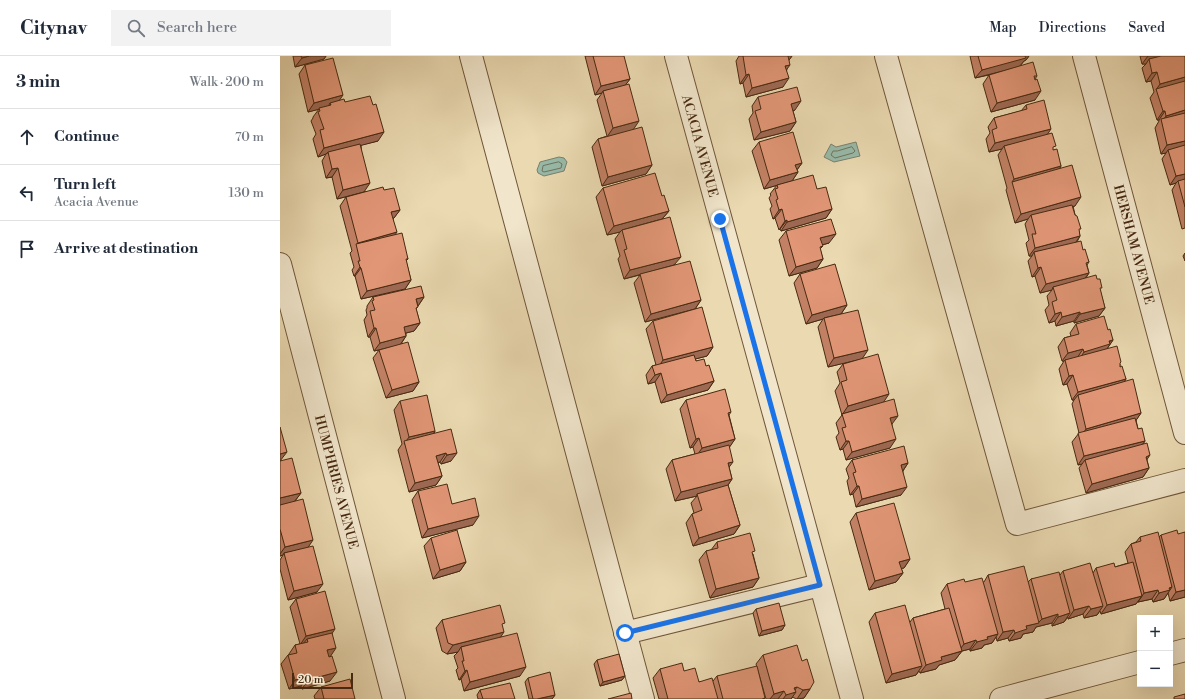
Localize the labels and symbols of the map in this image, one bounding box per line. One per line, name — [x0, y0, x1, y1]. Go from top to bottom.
street label: ACACIA AVENUE — [678, 92, 721, 199]
street label: HERSHAM AVENUE — [1110, 183, 1157, 306]
route end — [711, 210, 729, 228]
street label: HUMPHRIES AVENUE — [311, 413, 361, 551]
route start — [616, 624, 634, 642]
scale bar — [292, 671, 353, 690]

